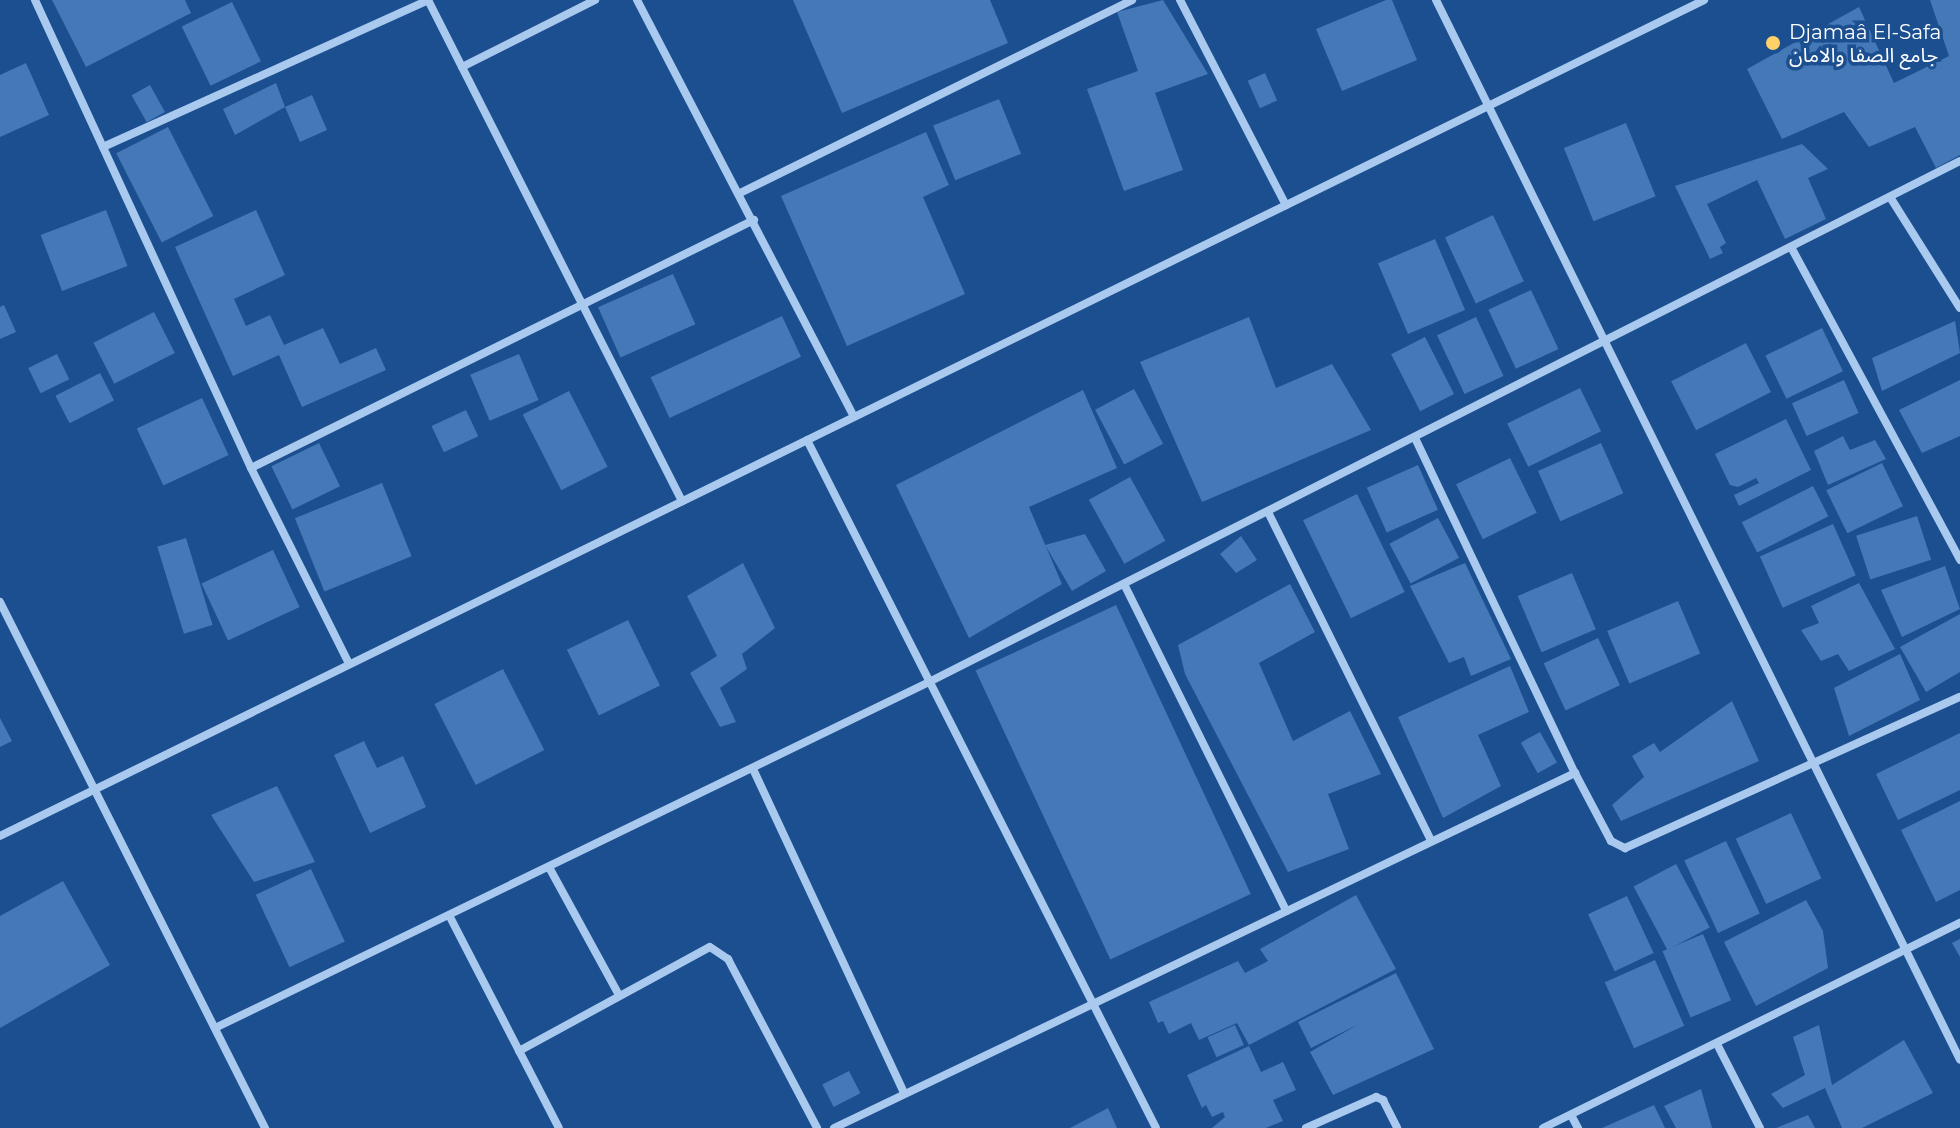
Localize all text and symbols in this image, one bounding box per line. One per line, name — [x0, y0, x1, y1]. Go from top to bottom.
place label: Djamaâ El-Safa جامع الصفا والامان — [1789, 20, 1941, 67]
marker: Djamaâ El-Safa جامع الصفا والامان — [1764, 34, 1782, 52]

